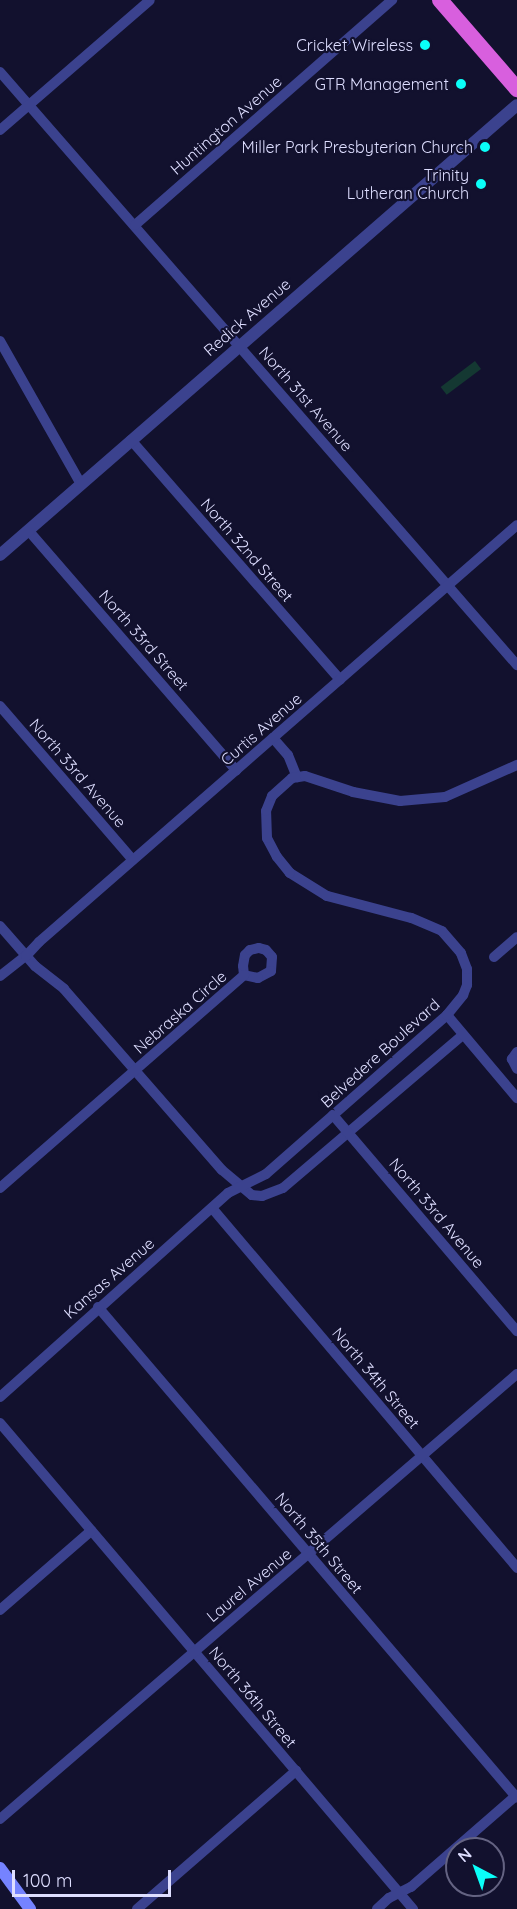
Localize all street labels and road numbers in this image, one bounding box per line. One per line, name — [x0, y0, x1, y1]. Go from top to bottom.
street label: Huntington Avenue — [166, 71, 286, 179]
street label: Redick Avenue — [200, 274, 294, 360]
street label: North 31st Avenue — [255, 343, 357, 455]
street label: North 32nd Street — [197, 494, 297, 606]
street label: North 33rd Street — [95, 586, 193, 694]
street label: Curtis Avenue — [217, 689, 305, 769]
street label: North 33rd Avenue — [26, 715, 130, 831]
street label: Nebraska Circle — [130, 966, 230, 1058]
street label: Belvedere Boulevard — [317, 995, 443, 1111]
street label: North 33rd Avenue — [385, 1154, 489, 1272]
street label: Kansas Avenue — [60, 1233, 158, 1323]
street label: North 34th Street — [328, 1324, 424, 1432]
street label: North 35th Street — [271, 1489, 367, 1597]
street label: Laurel Avenue — [203, 1544, 295, 1626]
street label: North 36th Street — [205, 1643, 301, 1751]

